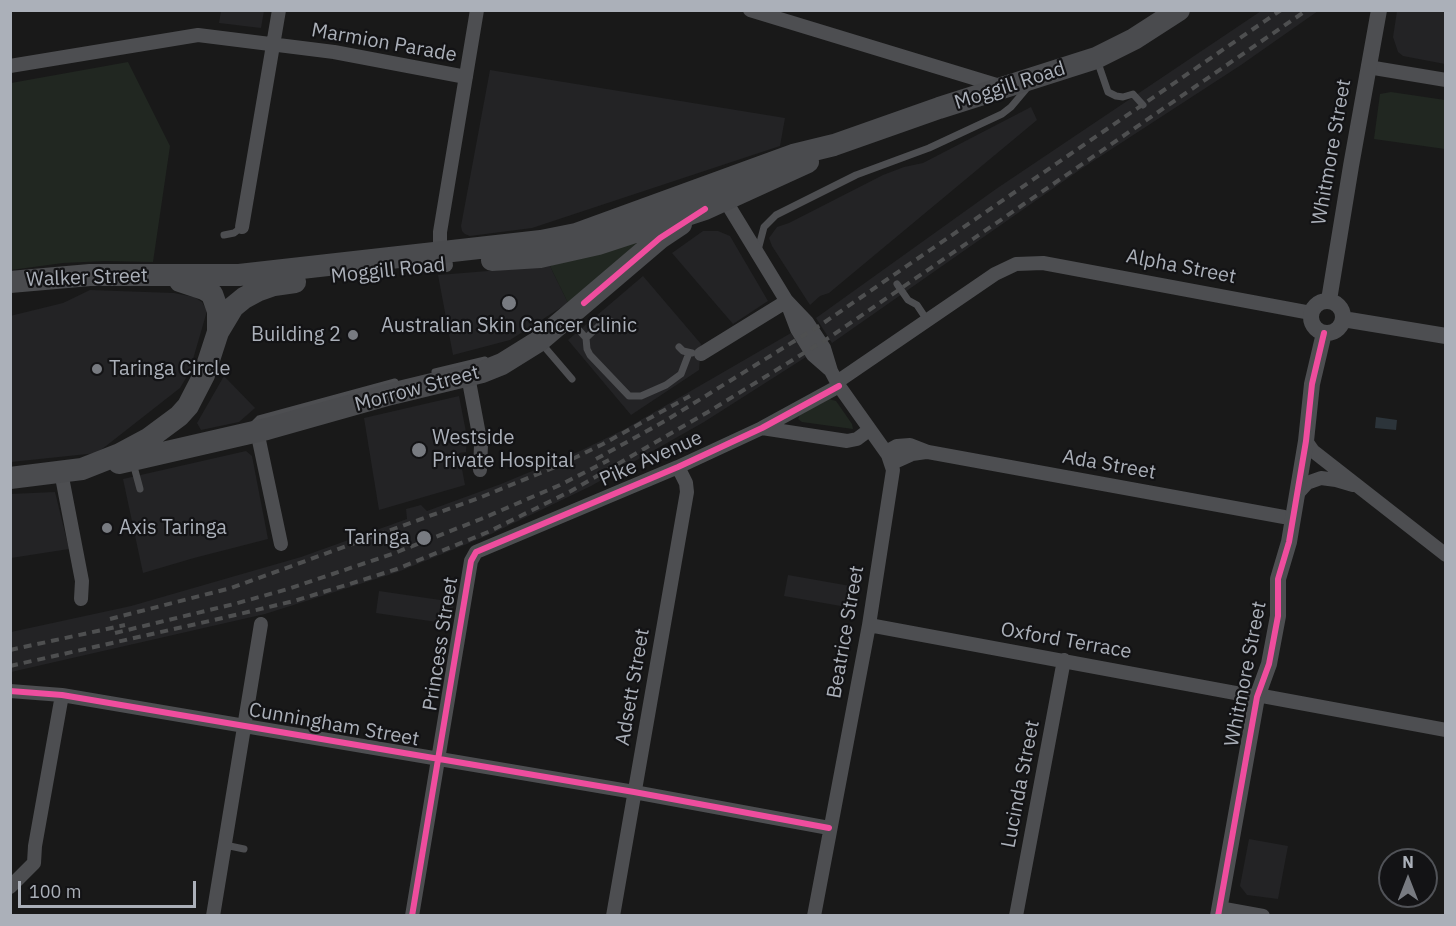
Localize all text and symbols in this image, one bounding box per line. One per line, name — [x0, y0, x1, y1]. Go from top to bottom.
street label: Marmion Parade — [309, 18, 459, 68]
street label: Moggill Road — [952, 57, 1068, 115]
street label: Whitmore Street — [1307, 77, 1357, 227]
street label: Alpha Street — [1124, 245, 1238, 289]
street label: Moggill Road — [330, 253, 446, 289]
street label: Walker Street — [26, 264, 148, 292]
marker: Australian Skin Cancer Clinic — [500, 294, 518, 312]
place label: Australian Skin Cancer Clinic — [381, 314, 637, 338]
place label: Building 2 — [251, 323, 341, 347]
marker: Building 2 — [346, 328, 360, 342]
place label: Taringa Circle — [109, 357, 230, 381]
street label: Morrow Street — [352, 361, 482, 417]
marker: Taringa Circle — [90, 362, 104, 376]
place label: Westside Private Hospital — [432, 426, 574, 473]
street label: Pike Avenue — [596, 426, 706, 492]
marker: Westside Private Hospital — [410, 441, 428, 459]
street label: Ada Street — [1060, 445, 1158, 485]
place label: Axis Taringa — [119, 516, 227, 540]
marker: Axis Taringa — [100, 521, 114, 535]
place label: Taringa — [344, 526, 410, 550]
marker: Taringa — [415, 529, 433, 547]
street label: Beatrice Street — [822, 564, 870, 700]
street label: Princess Street — [419, 575, 463, 713]
street label: Whitmore Street — [1220, 599, 1272, 749]
street label: Oxford Terrace — [999, 618, 1133, 664]
street label: Adsett Street — [611, 627, 655, 747]
street label: Cunningham Street — [247, 698, 421, 752]
street label: Lucinda Street — [997, 718, 1045, 850]
north arrow — [1378, 848, 1438, 908]
text: N — [1402, 852, 1414, 872]
scale bar — [21, 869, 200, 907]
text: 100 m — [29, 880, 81, 903]

